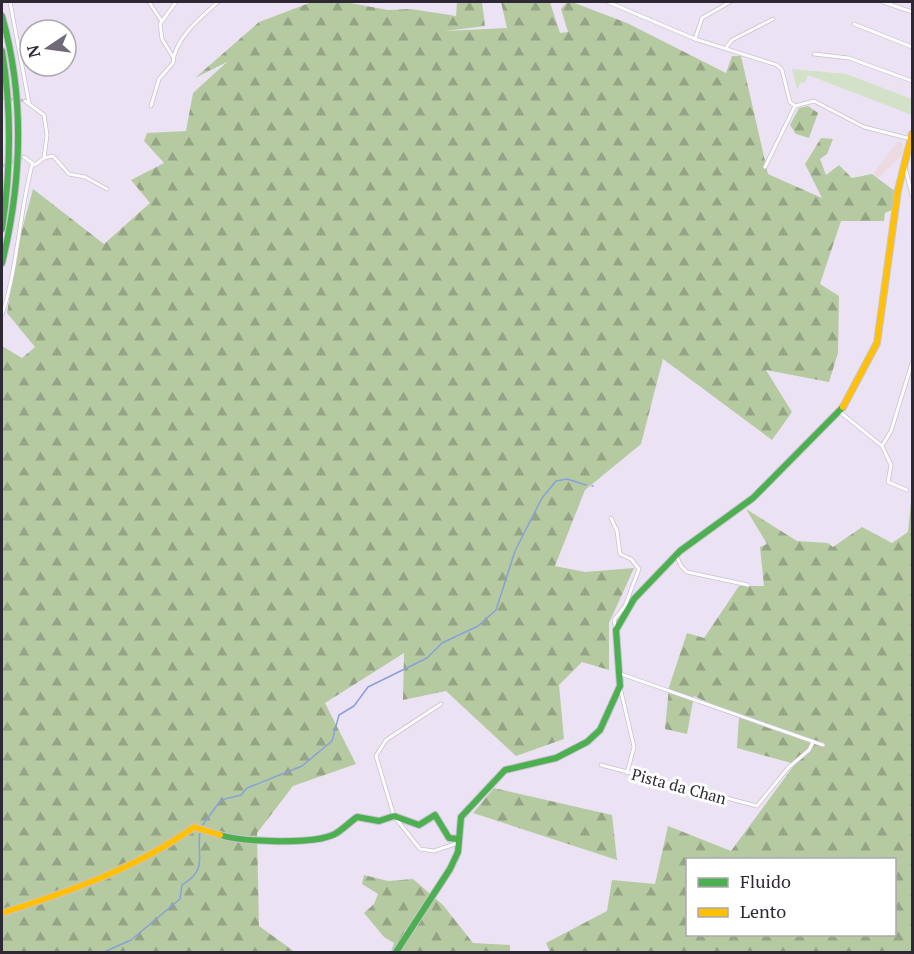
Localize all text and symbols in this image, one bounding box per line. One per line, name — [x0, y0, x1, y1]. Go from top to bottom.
north arrow — [18, 18, 78, 78]
text: N — [21, 43, 45, 60]
street label: Pista da Chan — [629, 763, 729, 809]
legend — [686, 858, 896, 936]
text: Fluido — [740, 869, 791, 893]
text: Lento — [740, 899, 786, 923]

